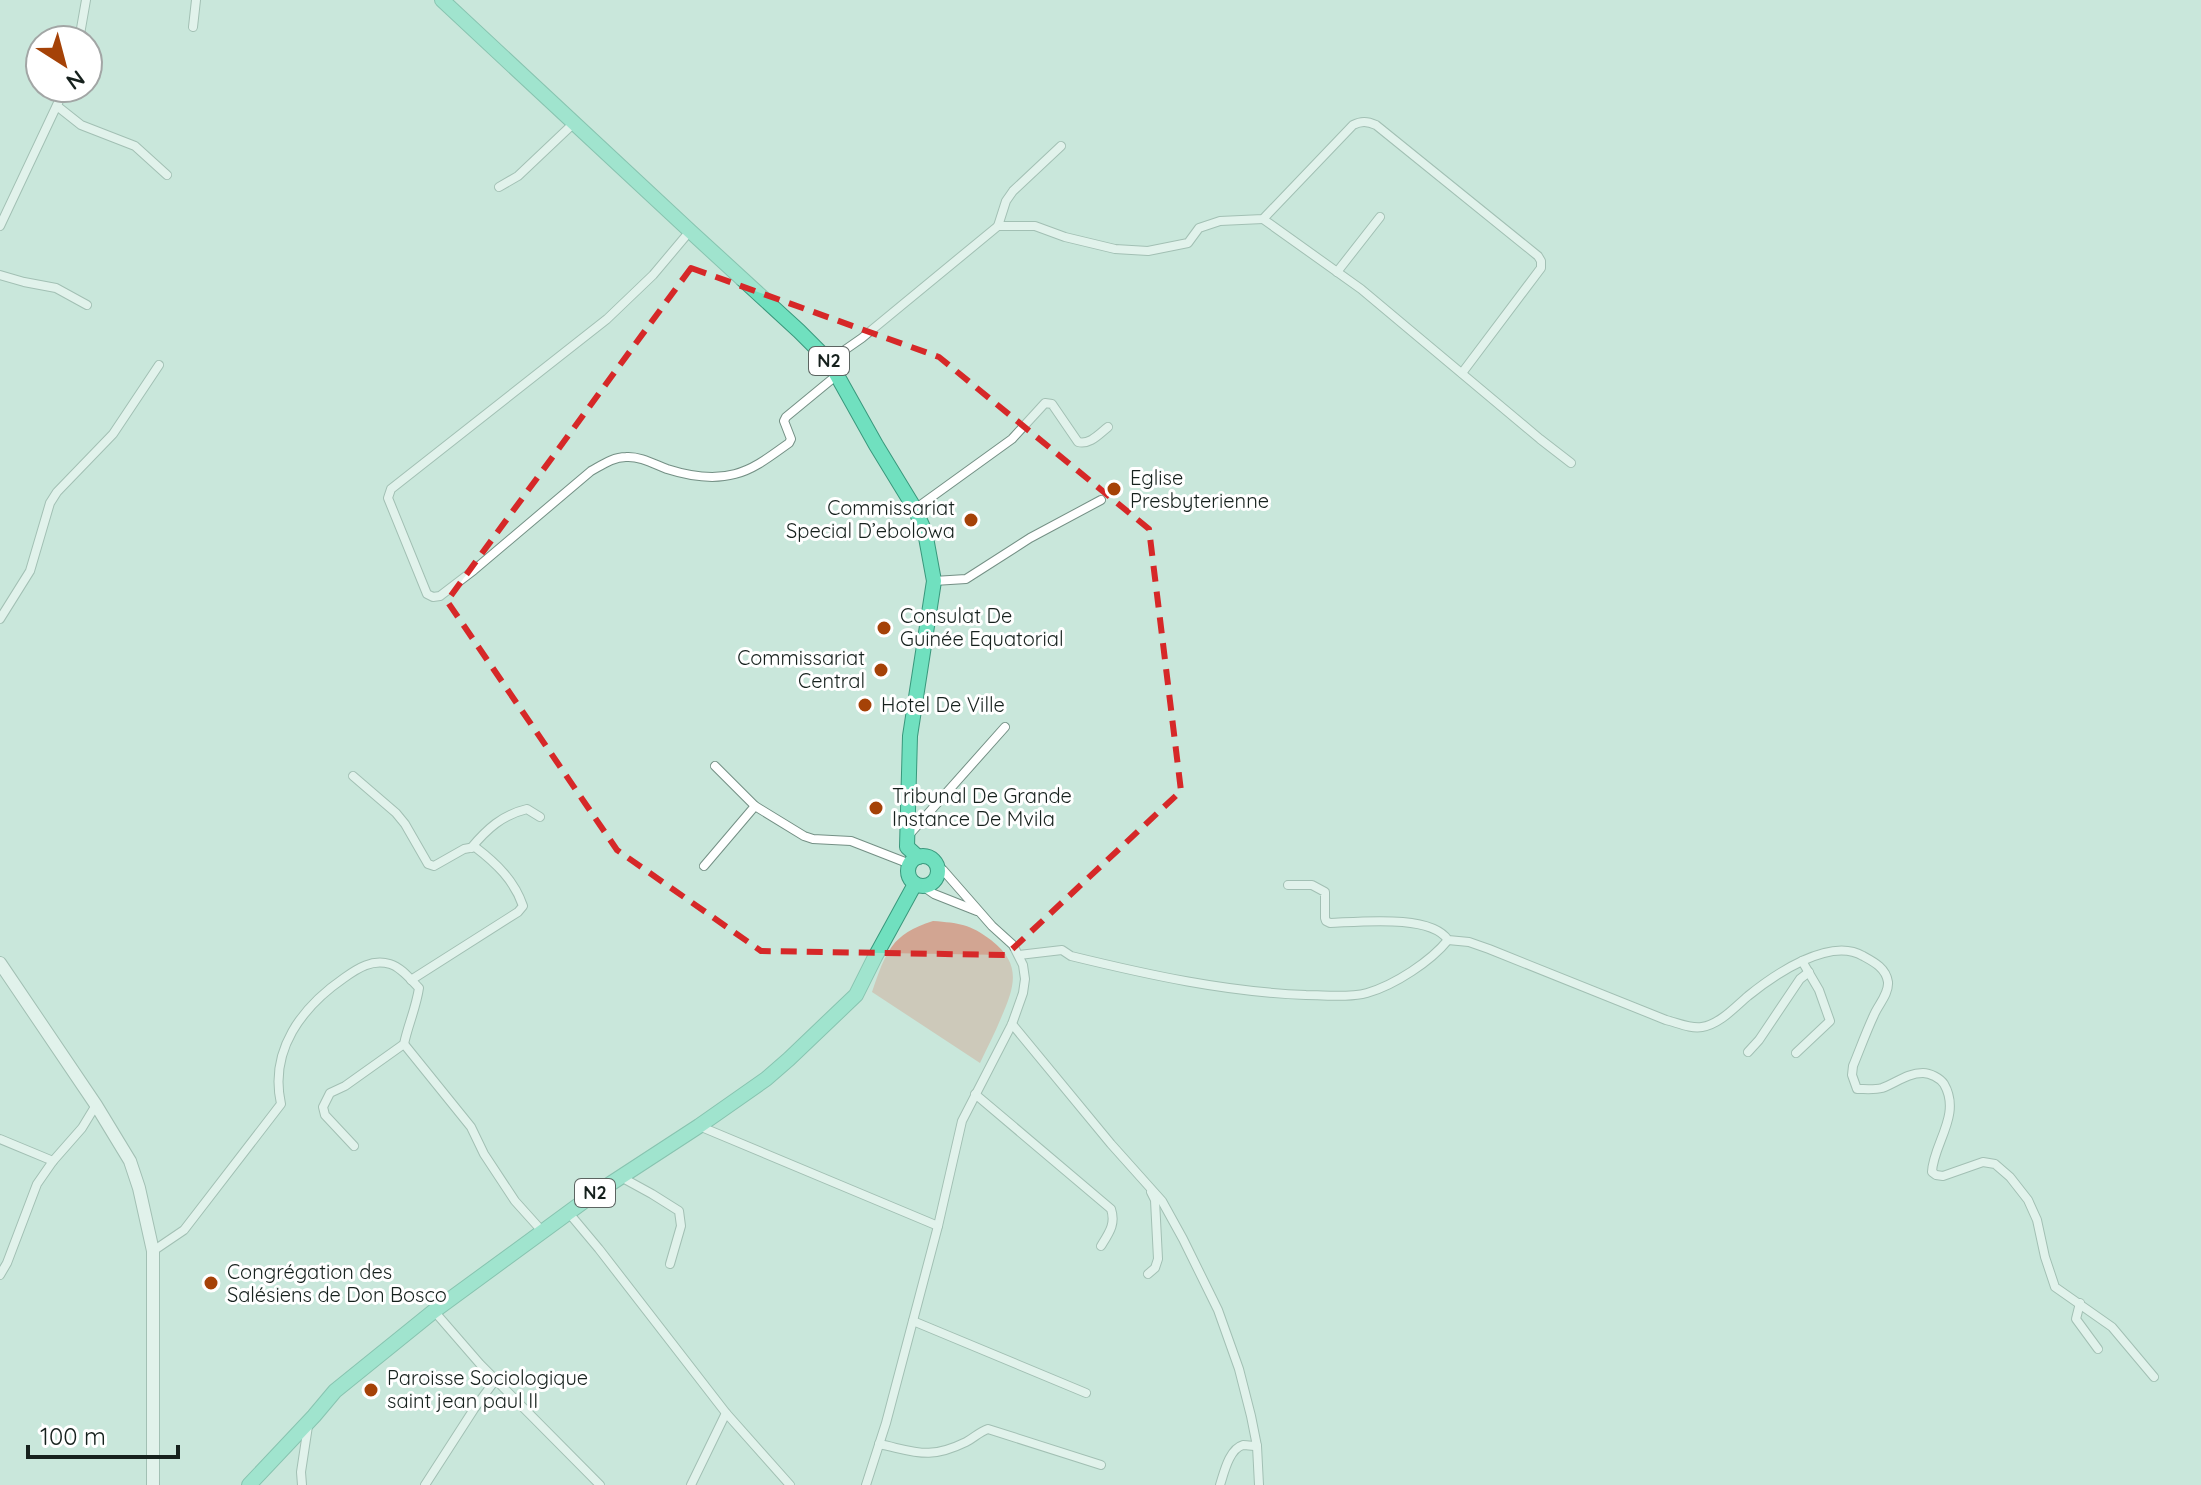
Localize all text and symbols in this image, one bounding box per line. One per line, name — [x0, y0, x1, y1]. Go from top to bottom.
north arrow — [24, 24, 104, 104]
text: N — [61, 64, 91, 96]
road number: N2 — [809, 347, 849, 375]
place label: Eglise Presbyterienne — [1130, 465, 1269, 513]
marker: Eglise Presbyterienne — [1105, 480, 1123, 498]
place label: Commissariat Special D’ebolowa — [786, 495, 955, 543]
marker: Commissariat Special D’ebolowa — [962, 511, 980, 529]
place label: Consulat De Guinée Equatorial — [900, 603, 1064, 651]
marker: Consulat De Guinée Equatorial — [875, 619, 893, 637]
place label: Commissariat Central — [737, 645, 865, 693]
marker: Commissariat Central — [872, 661, 890, 679]
place label: Hotel De Ville — [881, 692, 1005, 717]
marker: Hotel De Ville — [856, 696, 874, 714]
place label: Tribunal De Grande Instance De Mvila — [892, 783, 1072, 831]
marker: Tribunal De Grande Instance De Mvila — [867, 799, 885, 817]
road number: N2 — [575, 1179, 615, 1207]
place label: Congrégation des Salésiens de Don Bosco — [227, 1259, 447, 1307]
marker: Congrégation des Salésiens de Don Bosco — [202, 1274, 220, 1292]
place label: Paroisse Sociologique saint jean paul II — [387, 1365, 588, 1413]
marker: Paroisse Sociologique saint jean paul II — [362, 1381, 380, 1399]
scale bar — [28, 1409, 178, 1459]
text: 100 m — [40, 1421, 106, 1451]

